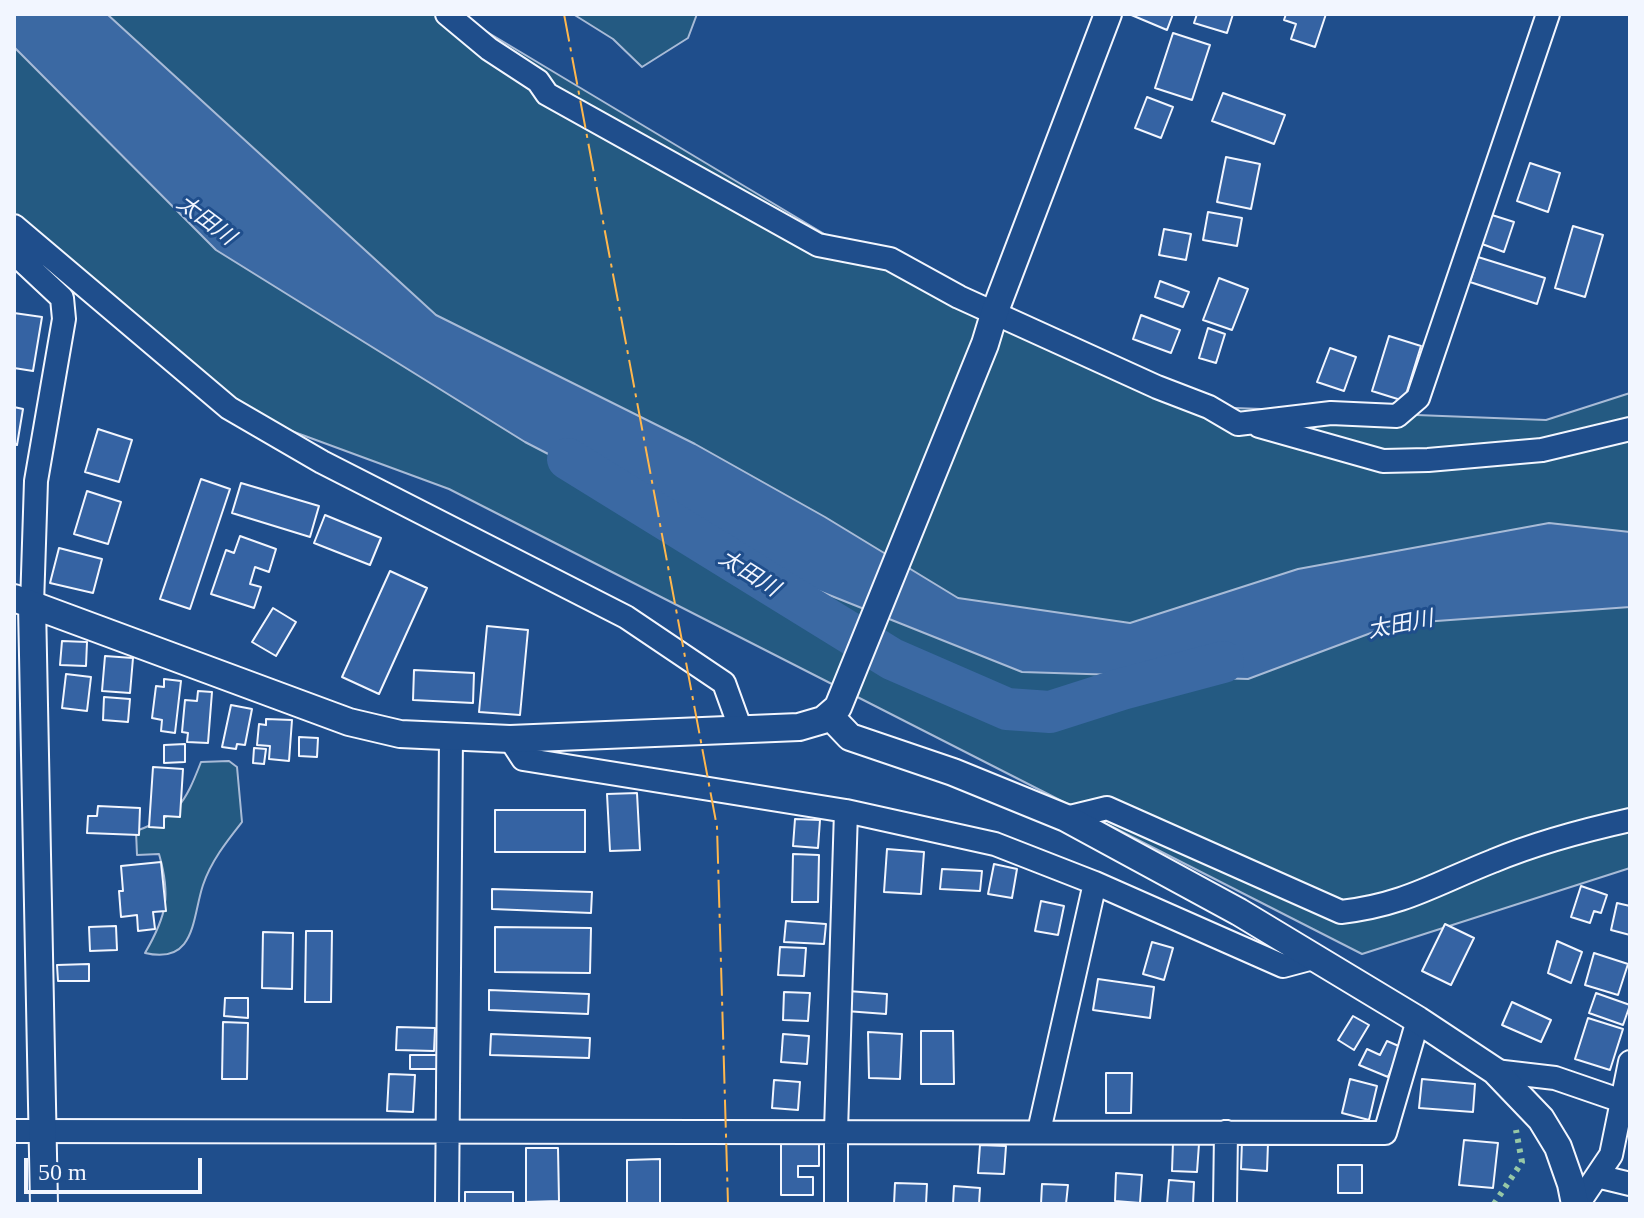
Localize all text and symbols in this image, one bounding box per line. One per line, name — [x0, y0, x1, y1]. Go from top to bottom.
water label: 太田川 — [173, 189, 241, 249]
water label: 太田川 — [715, 543, 785, 601]
water label: 太田川 — [1365, 604, 1435, 642]
scale bar — [28, 1142, 206, 1192]
text: 50 m — [38, 1159, 87, 1185]

